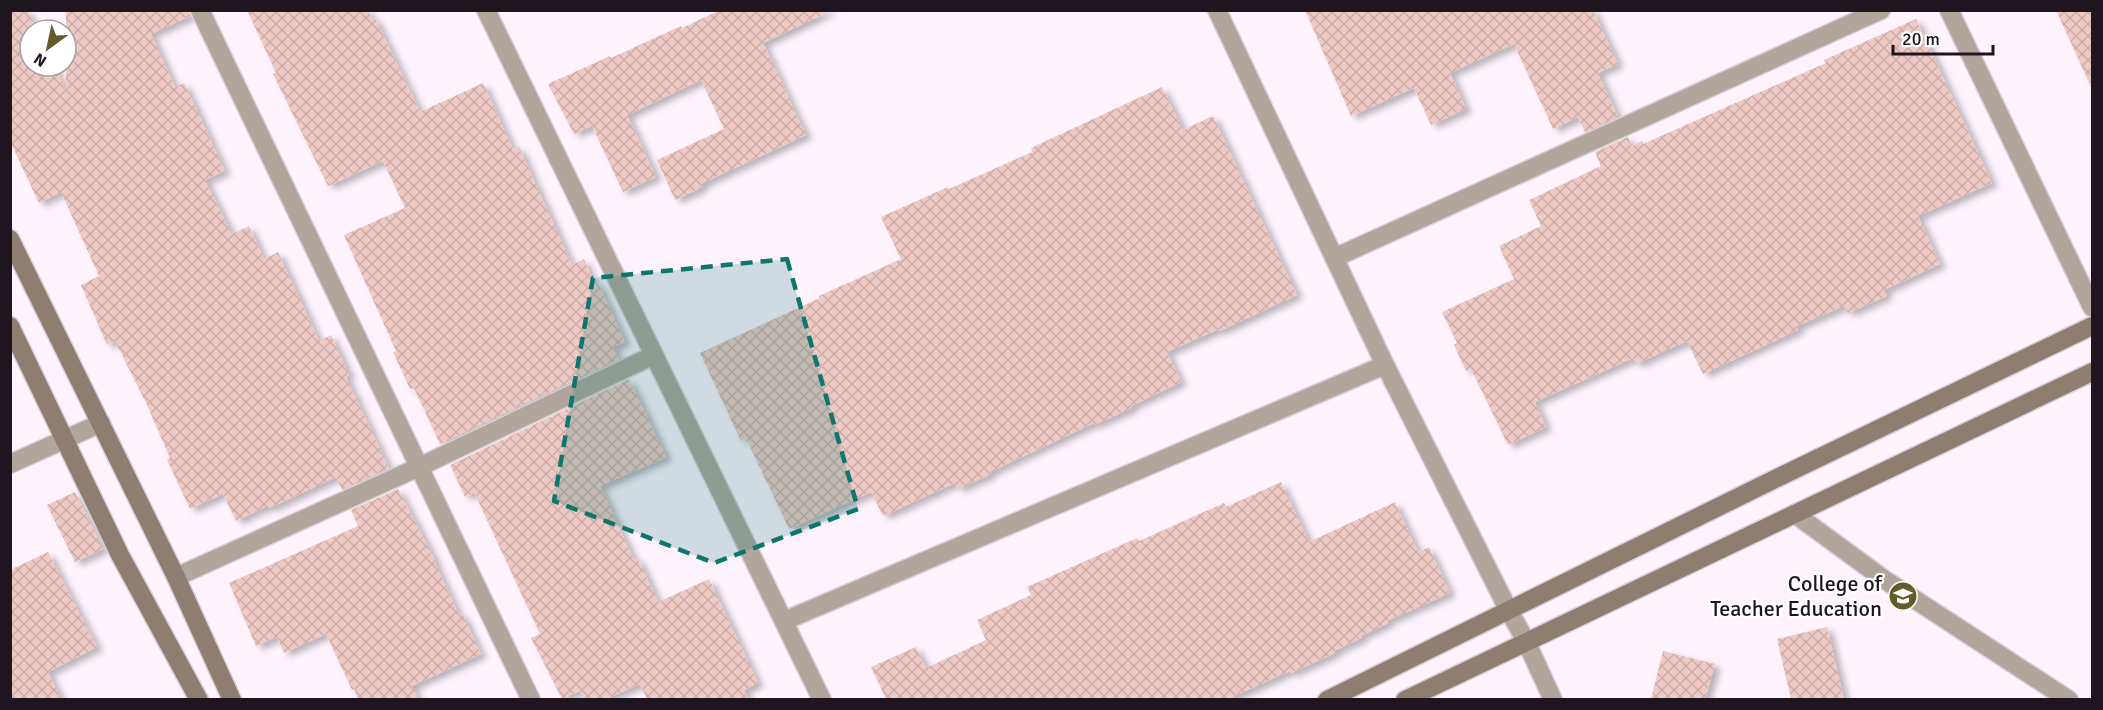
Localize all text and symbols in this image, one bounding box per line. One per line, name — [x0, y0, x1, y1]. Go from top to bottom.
north arrow — [18, 18, 78, 78]
scale bar — [1893, 18, 1994, 56]
text: 20 m — [1902, 28, 1940, 50]
text: N — [30, 48, 50, 71]
place label: College of Teacher Education — [1710, 570, 1884, 622]
school or university icon: College of Teacher Education — [1887, 580, 1919, 612]

